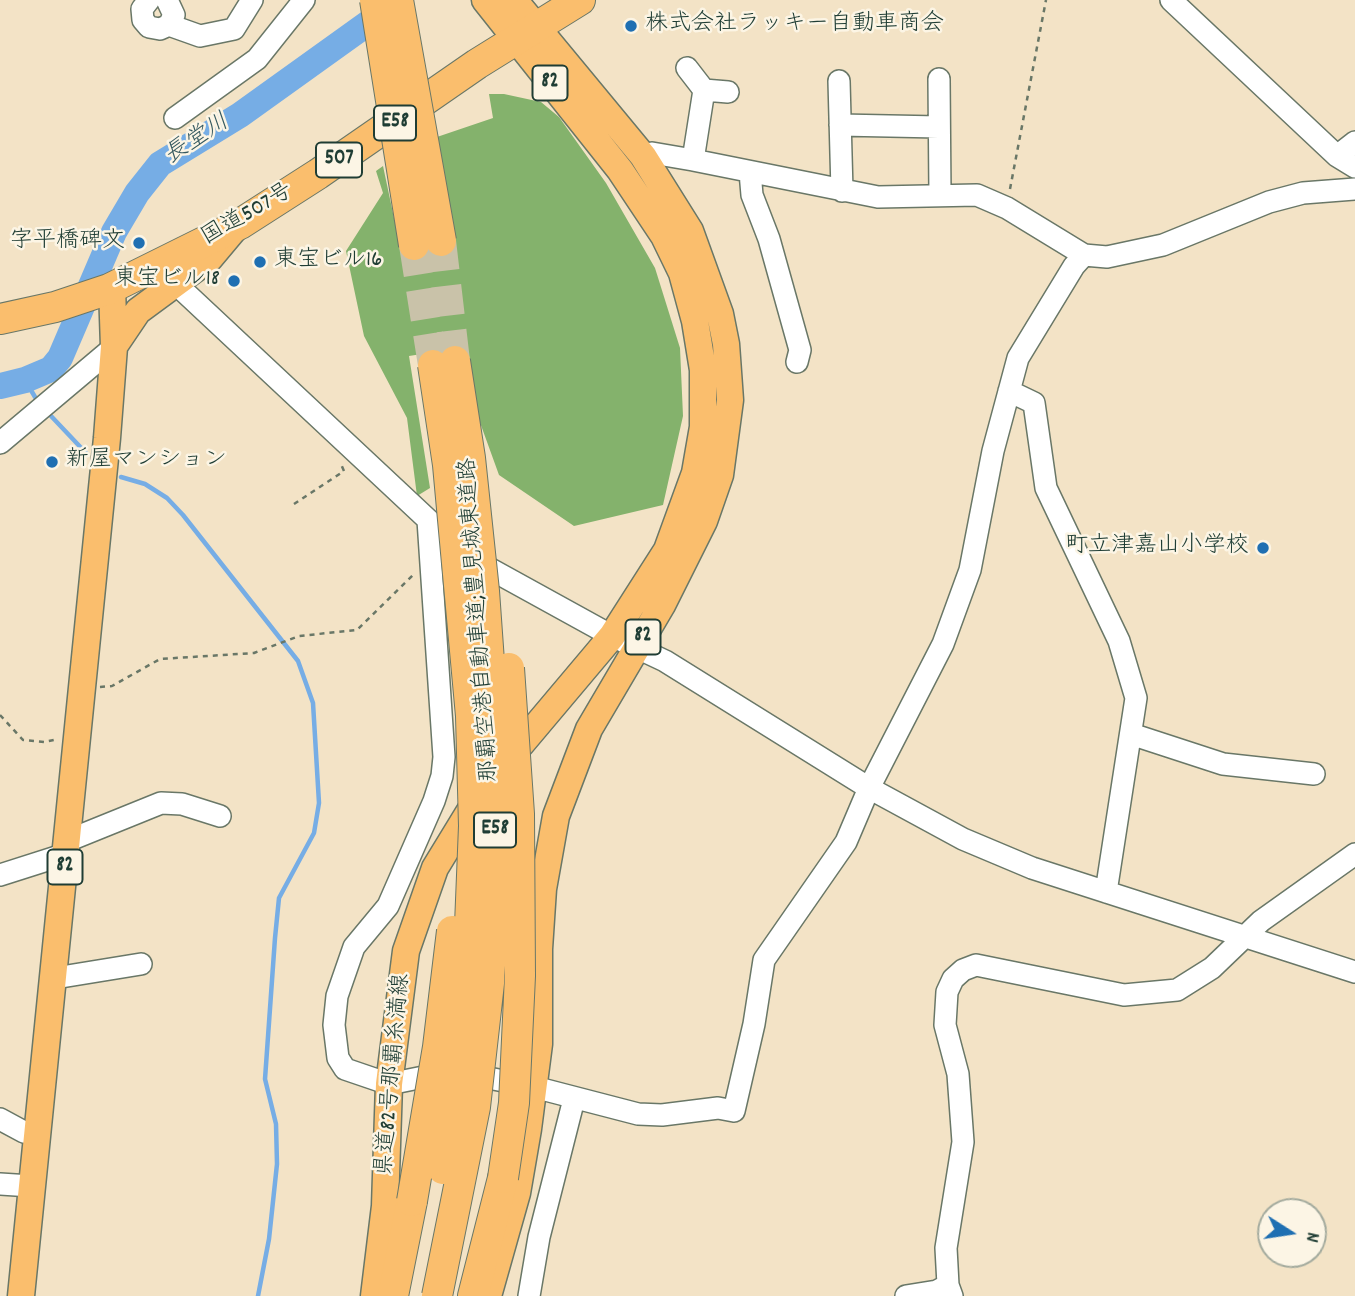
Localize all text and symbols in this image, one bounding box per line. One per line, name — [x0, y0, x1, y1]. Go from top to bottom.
place label: 株式会社ラッキー自動車商会 — [645, 12, 944, 40]
marker: 株式会社ラッキー自動車商会 — [623, 18, 639, 34]
road number: 82 — [532, 66, 568, 100]
road number: E58 — [374, 106, 416, 140]
water label: 長堂川 — [160, 109, 236, 173]
road number: 507 — [316, 142, 362, 178]
street label: 国道507号 — [197, 179, 299, 253]
place label: 字平橋碑文 — [10, 229, 125, 257]
marker: 字平橋碑文 — [131, 235, 147, 251]
place label: 東宝ビル16 — [274, 248, 382, 276]
marker: 東宝ビル16 — [252, 254, 268, 270]
place label: 東宝ビル18 — [114, 267, 220, 295]
marker: 東宝ビル18 — [226, 273, 242, 289]
place label: 新屋マンション — [66, 448, 227, 476]
marker: 新屋マンション — [44, 454, 60, 470]
street label: 那覇空港自動車道;豊見城東道路 — [456, 457, 506, 783]
place label: 町立津嘉山小学校 — [1065, 534, 1249, 562]
marker: 町立津嘉山小学校 — [1255, 540, 1271, 556]
road number: 82 — [626, 620, 660, 654]
road number: E58 — [474, 812, 516, 848]
road number: 82 — [48, 850, 82, 884]
street label: 県道82号那覇糸満線 — [372, 973, 418, 1177]
north arrow — [1257, 1198, 1327, 1268]
text: N — [1297, 1230, 1325, 1244]

